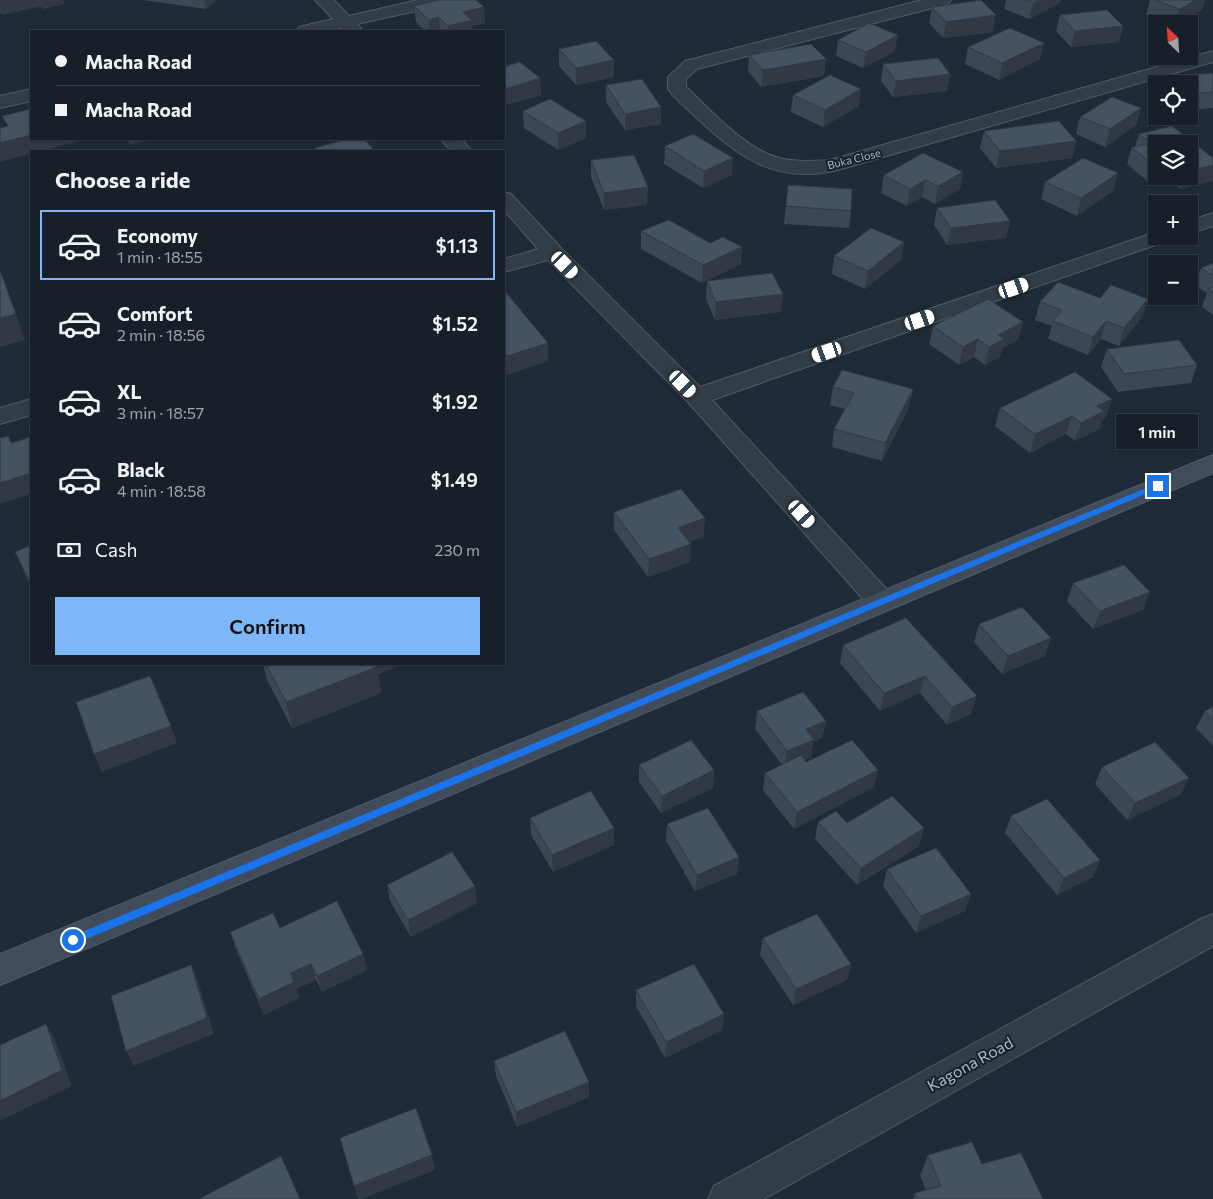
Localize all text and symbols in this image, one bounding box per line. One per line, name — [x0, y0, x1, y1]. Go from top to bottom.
north arrow — [1148, 15, 1198, 65]
map controls — [1148, 15, 1198, 305]
text: Macha Road — [85, 50, 192, 73]
button: locate — [1148, 75, 1198, 125]
text: Macha Road — [85, 98, 192, 121]
button: layers — [1148, 135, 1198, 185]
street label: Buka Close — [826, 146, 882, 171]
text: Choose a ride — [55, 166, 190, 193]
button: + — [1148, 195, 1198, 245]
icon: car — [57, 223, 102, 268]
text: Economy — [117, 224, 198, 247]
text: $1.13 — [436, 234, 478, 257]
text: 1 min · 18:55 — [117, 247, 203, 266]
car — [549, 249, 580, 281]
button: − — [1148, 255, 1198, 305]
car — [997, 276, 1030, 300]
icon: car — [57, 301, 102, 346]
text: Comfort — [117, 302, 193, 325]
car — [903, 308, 936, 332]
text: $1.52 — [432, 312, 478, 335]
text: 2 min · 18:56 — [117, 325, 205, 344]
car — [810, 340, 843, 364]
car — [667, 368, 698, 400]
icon: car — [57, 379, 102, 424]
text: XL — [117, 380, 142, 403]
text: $1.92 — [432, 390, 478, 413]
text: 3 min · 18:57 — [117, 403, 204, 422]
callout: 1 min — [1117, 414, 1199, 448]
text: 1 min — [1138, 422, 1176, 441]
icon: car — [57, 457, 102, 502]
text: Black — [117, 458, 165, 481]
text: $1.49 — [431, 468, 478, 491]
route end — [1147, 475, 1169, 497]
text: 4 min · 18:58 — [117, 481, 206, 500]
car — [786, 498, 817, 530]
icon: cash — [55, 536, 83, 564]
text: Cash — [95, 538, 137, 561]
text: 230 m — [435, 540, 480, 559]
button: Confirm — [55, 597, 480, 655]
route start — [62, 929, 84, 951]
street label: Kagona Road — [924, 1032, 1016, 1095]

